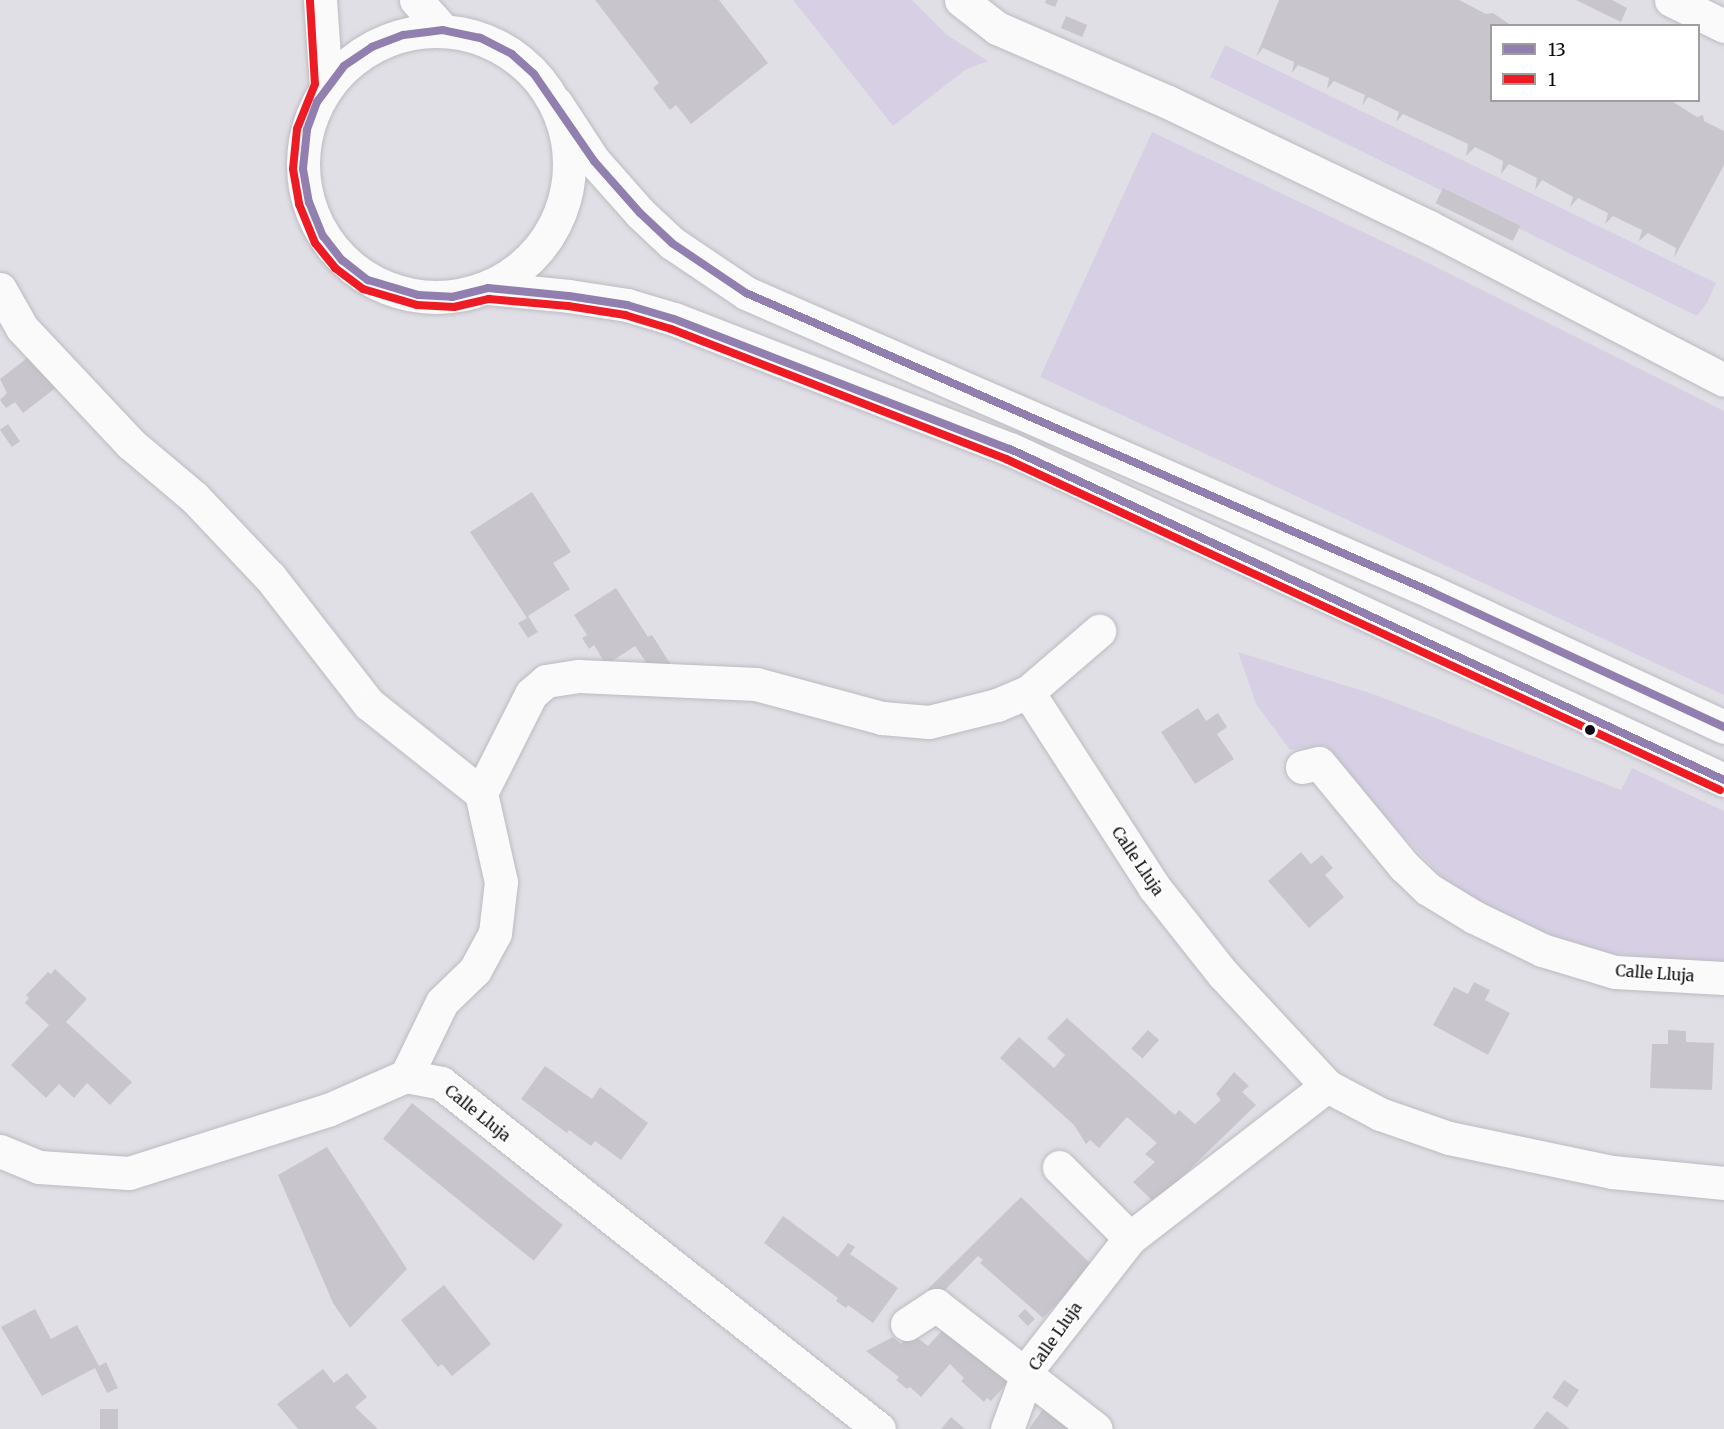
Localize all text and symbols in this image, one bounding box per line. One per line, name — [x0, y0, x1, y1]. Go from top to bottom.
legend — [1490, 24, 1700, 102]
text: 13 — [1548, 38, 1566, 61]
text: 1 — [1548, 68, 1556, 91]
unlabelled marker — [1584, 724, 1596, 736]
street label: Calle Lluja — [1108, 823, 1168, 899]
street label: Calle Lluja — [1615, 961, 1695, 985]
street label: Calle Lluja — [441, 1081, 515, 1145]
street label: Calle Lluja — [1024, 1298, 1086, 1374]

